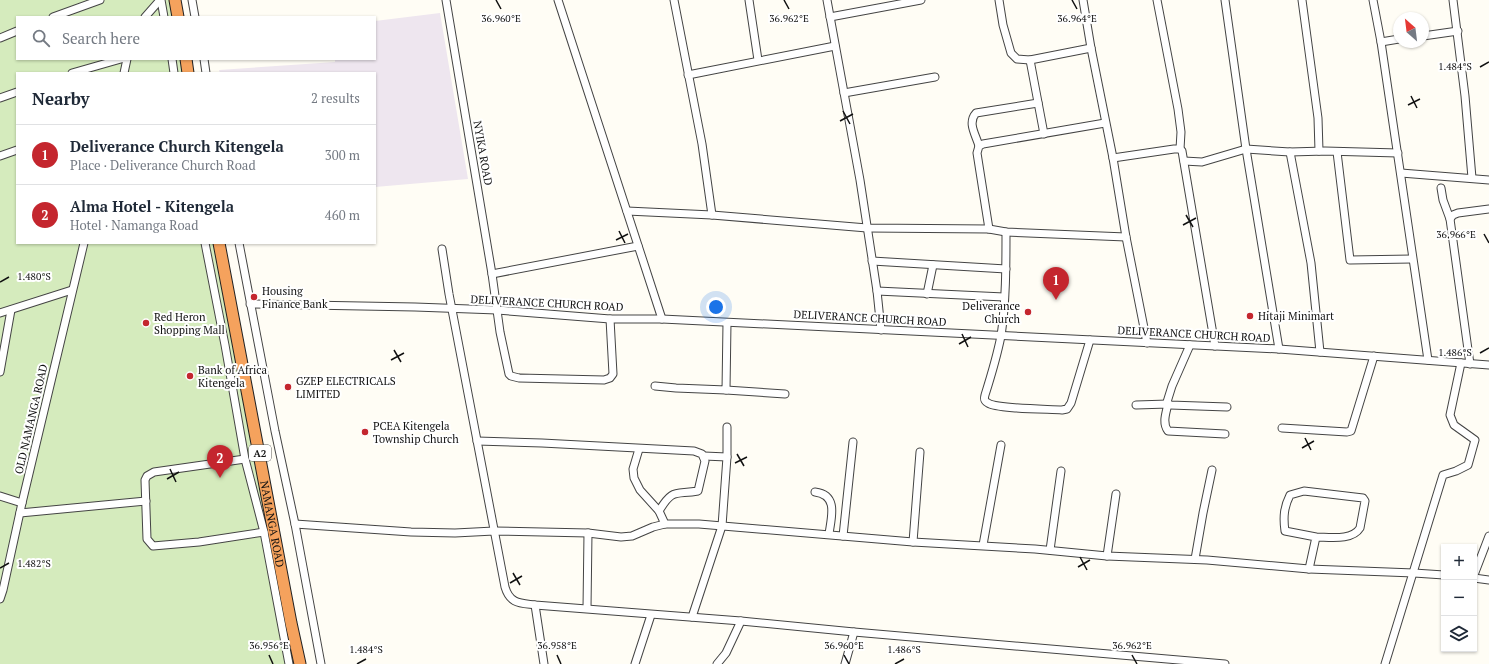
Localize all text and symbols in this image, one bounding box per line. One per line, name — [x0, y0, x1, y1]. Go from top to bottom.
text: 36.960°E — [481, 12, 521, 25]
text: 36.962°E — [769, 12, 809, 25]
text: 36.964°E — [1057, 12, 1097, 25]
north arrow — [1393, 12, 1429, 48]
search box — [16, 16, 376, 60]
icon: search — [30, 27, 52, 49]
text: Search here — [62, 28, 140, 48]
text: 1.484°S — [1438, 60, 1472, 73]
text: Nearby — [32, 87, 90, 110]
text: 2 results — [311, 89, 360, 107]
street label: NYIKA ROAD — [470, 120, 496, 187]
text: Deliverance Church Kitengela — [70, 136, 284, 156]
text: 1 — [41, 146, 49, 164]
text: 300 m — [325, 146, 360, 164]
text: Place · Deliverance Church Road — [70, 156, 256, 174]
text: Alma Hotel - Kitengela — [70, 196, 234, 216]
text: 2 — [41, 206, 49, 224]
text: 460 m — [325, 206, 360, 224]
text: Hotel · Namanga Road — [70, 216, 198, 234]
text: 36.966°E — [1436, 228, 1476, 241]
pin: 1 — [1043, 267, 1069, 300]
text: 1.480°S — [17, 270, 51, 283]
place label: Housing Finance Bank — [262, 284, 328, 311]
marker: Housing Finance Bank — [249, 292, 259, 302]
street label: DELIVERANCE CHURCH ROAD — [470, 292, 624, 314]
your location — [706, 297, 726, 317]
place label: Deliverance Church — [962, 299, 1021, 326]
street label: DELIVERANCE CHURCH ROAD — [793, 307, 947, 329]
marker: Deliverance Church — [1023, 307, 1033, 317]
place label: Hitaji Minimart — [1258, 309, 1334, 323]
place label: Red Heron Shopping Mall — [154, 310, 225, 337]
marker: Hitaji Minimart — [1245, 311, 1255, 321]
marker: Red Heron Shopping Mall — [141, 318, 151, 328]
street label: DELIVERANCE CHURCH ROAD — [1117, 323, 1271, 345]
text: 1.486°S — [1438, 346, 1472, 359]
street label: OLD NAMANGA ROAD — [12, 362, 51, 475]
place label: Bank of Africa Kitengela — [198, 363, 267, 390]
marker: Bank of Africa Kitengela — [185, 371, 195, 381]
place label: GZEP ELECTRICALS LIMITED — [296, 374, 396, 401]
marker: GZEP ELECTRICALS LIMITED — [283, 382, 293, 392]
place label: PCEA Kitengela Township Church — [373, 419, 459, 446]
marker: PCEA Kitengela Township Church — [360, 427, 370, 437]
pin: 2 — [207, 445, 233, 478]
road number: A2 — [249, 445, 271, 461]
street label: NAMANGA ROAD — [257, 480, 287, 569]
map controls — [1441, 544, 1477, 652]
button: + — [1441, 544, 1477, 580]
text: 1.482°S — [17, 557, 51, 570]
button: − — [1441, 580, 1477, 616]
button: layers — [1441, 616, 1477, 652]
text: 36.956°E — [249, 639, 289, 652]
text: 36.958°E — [537, 639, 577, 652]
text: 36.960°E — [824, 639, 864, 652]
text: 36.962°E — [1112, 639, 1152, 652]
text: 1.484°S — [349, 643, 383, 656]
text: 1.486°S — [887, 643, 921, 656]

